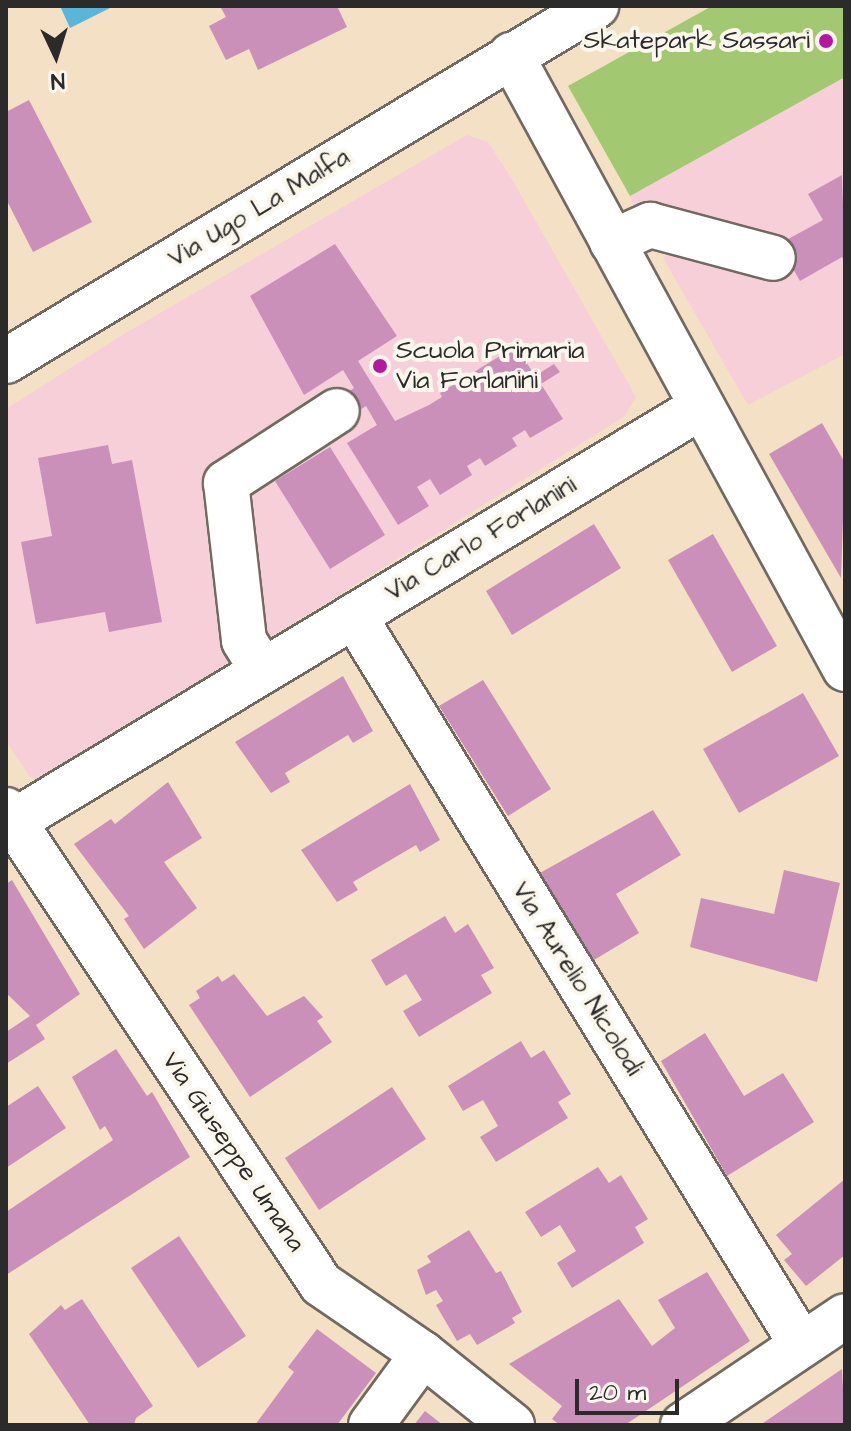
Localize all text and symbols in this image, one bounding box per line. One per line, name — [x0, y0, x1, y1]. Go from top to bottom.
north arrow — [16, 16, 96, 96]
place label: Skatepark Sassari — [584, 25, 810, 57]
marker: Skatepark Sassari — [817, 32, 835, 50]
text: N — [50, 64, 66, 96]
street label: Via Ugo La Malfa — [163, 142, 355, 274]
place label: Scuola Primaria Via Forlanini — [396, 335, 585, 396]
marker: Scuola Primaria Via Forlanini — [371, 357, 389, 375]
street label: Via Carlo Forlanini — [380, 470, 582, 608]
street label: Via Aurelio Nicolodi — [505, 876, 649, 1082]
street label: Via Giuseppe Umana — [155, 1046, 311, 1258]
scale bar — [579, 1363, 683, 1413]
text: 20 m — [589, 1376, 646, 1410]

